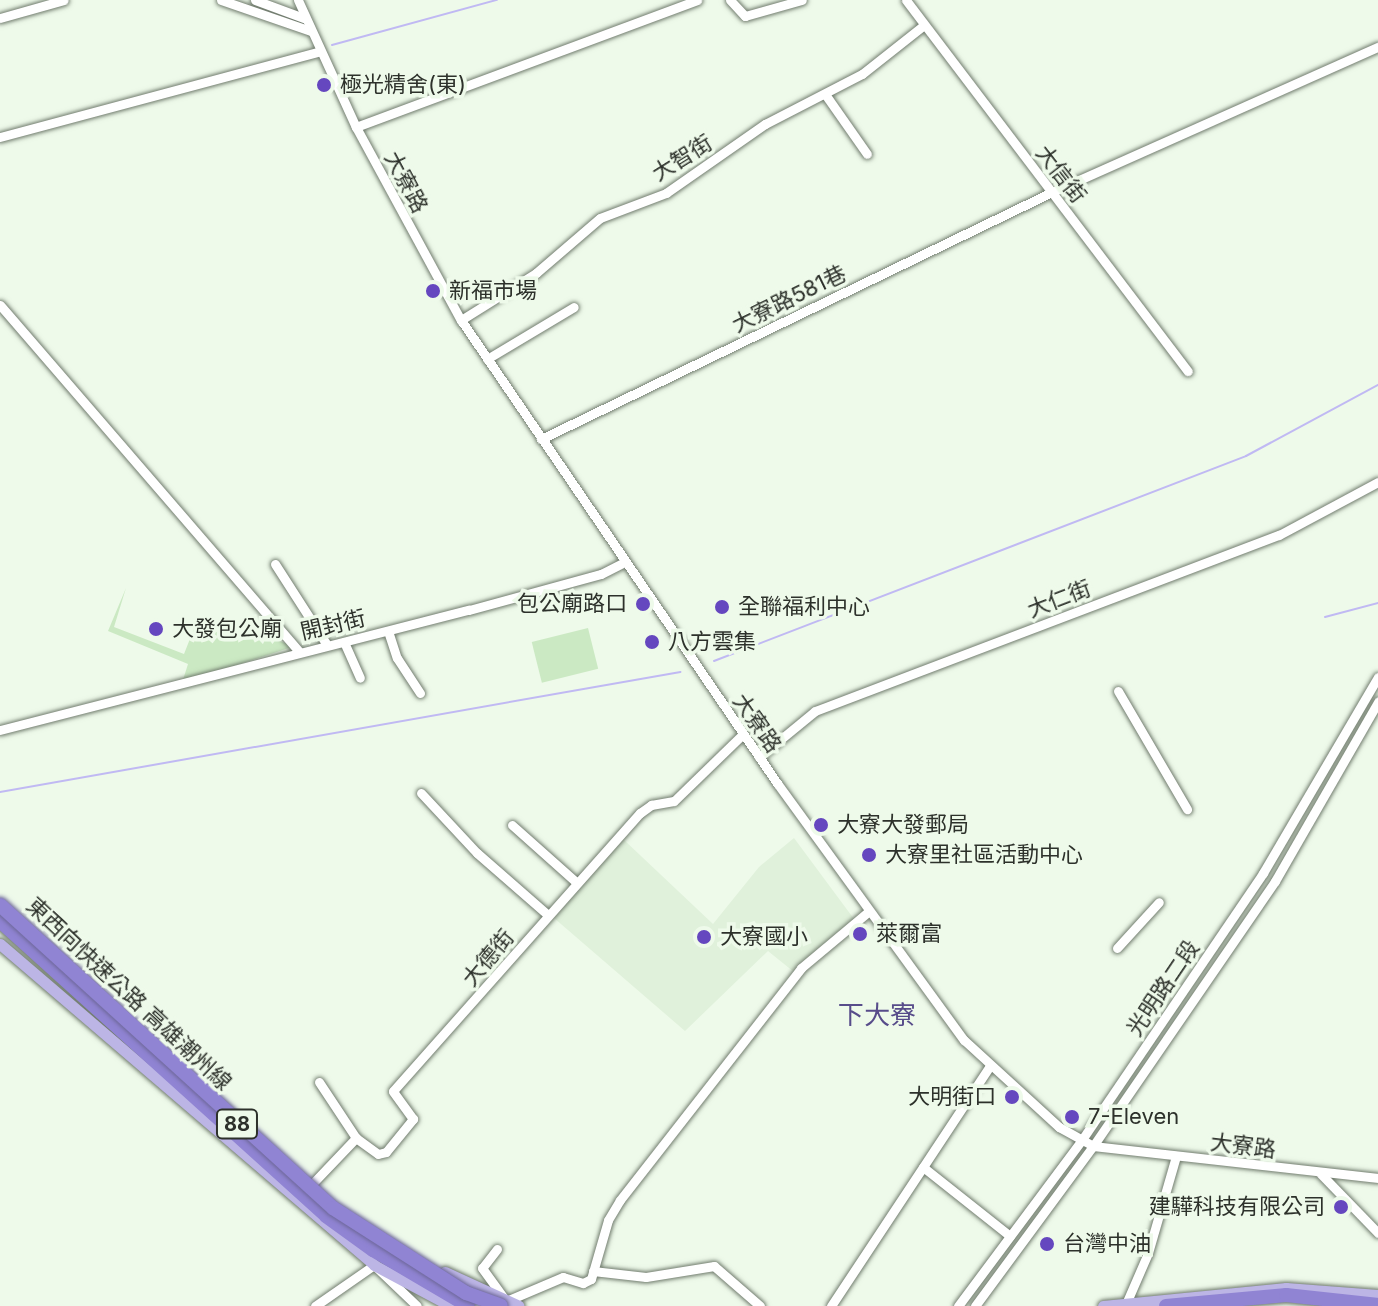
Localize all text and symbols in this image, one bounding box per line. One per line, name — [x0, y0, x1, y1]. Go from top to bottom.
place label: 極光精舍(東) — [340, 72, 466, 98]
marker: 極光精舍(東) — [315, 76, 333, 94]
street label: 大智街 — [647, 129, 717, 187]
street label: 大信街 — [1030, 140, 1092, 208]
street label: 大寮路 — [379, 147, 433, 217]
street label: 大寮路581巷 — [728, 260, 850, 338]
place label: 新福市場 — [449, 278, 537, 304]
marker: 新福市場 — [424, 282, 442, 300]
street label: 大仁街 — [1023, 575, 1095, 623]
place label: 包公廟路口 — [517, 591, 627, 617]
place label: 全聯福利中心 — [738, 594, 870, 620]
marker: 包公廟路口 — [634, 595, 652, 613]
marker: 全聯福利中心 — [713, 598, 731, 616]
street label: 開封街 — [298, 605, 368, 645]
place label: 大發包公廟 — [172, 616, 282, 642]
marker: 大發包公廟 — [147, 620, 165, 638]
place label: 八方雲集 — [668, 629, 756, 655]
marker: 八方雲集 — [643, 633, 661, 651]
street label: 大寮路 — [727, 688, 787, 758]
place label: 大寮大發郵局 — [837, 812, 969, 838]
marker: 大寮大發郵局 — [812, 816, 830, 834]
place label: 大寮里社區活動中心 — [885, 842, 1083, 868]
marker: 大寮里社區活動中心 — [860, 846, 878, 864]
street label: 東西向快速公路 高雄潮州線 — [21, 892, 237, 1096]
place label: 萊爾富 — [876, 921, 942, 947]
street label: 大德街 — [457, 924, 519, 992]
place label: 大寮國小 — [720, 924, 808, 950]
marker: 萊爾富 — [851, 925, 869, 943]
marker: 大寮國小 — [695, 928, 713, 946]
street label: 光明路二段 — [1121, 935, 1205, 1041]
district label: 下大寮 — [838, 999, 916, 1031]
place label: 大明街口 — [908, 1084, 996, 1110]
marker: 大明街口 — [1003, 1088, 1021, 1106]
place label: 7-Eleven — [1088, 1104, 1179, 1130]
road number: 88 — [215, 1108, 259, 1140]
marker: 7-Eleven — [1063, 1108, 1081, 1126]
street label: 大寮路 — [1209, 1129, 1277, 1163]
place label: 建驊科技有限公司 — [1149, 1194, 1325, 1220]
marker: 建驊科技有限公司 — [1332, 1198, 1350, 1216]
place label: 台灣中油 — [1063, 1231, 1151, 1257]
marker: 台灣中油 — [1038, 1235, 1056, 1253]

